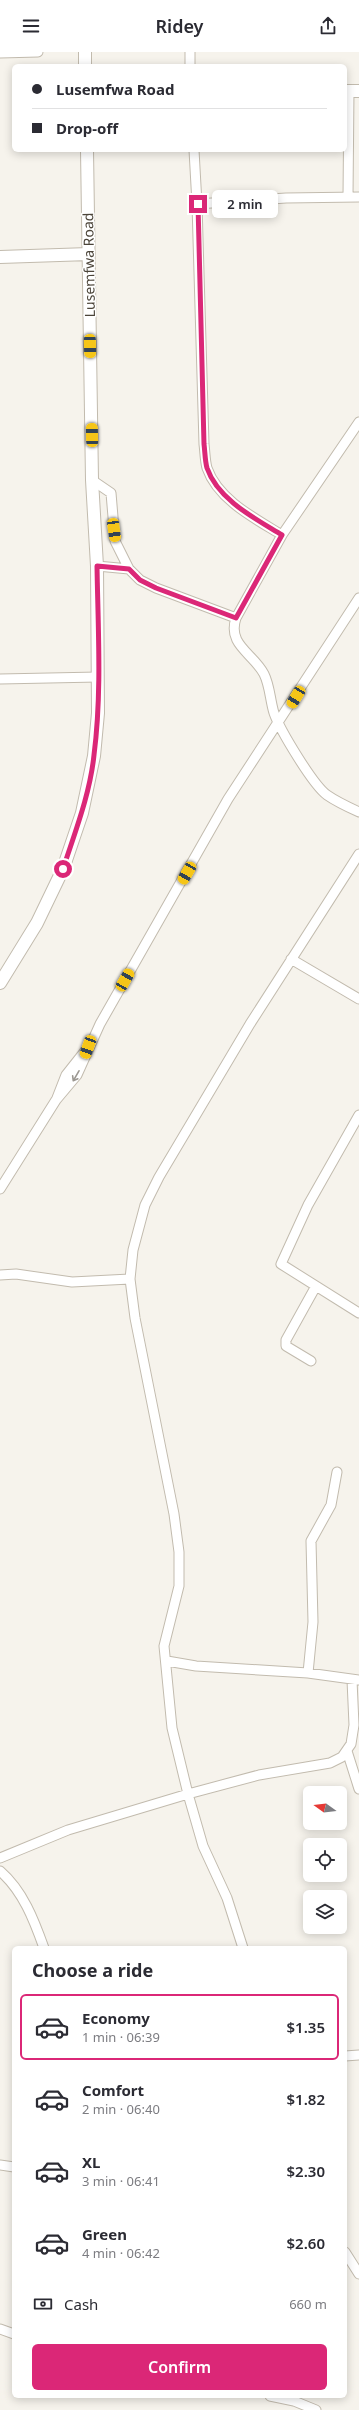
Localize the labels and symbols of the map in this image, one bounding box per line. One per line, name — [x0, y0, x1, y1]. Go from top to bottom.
callout: 2 min — [212, 190, 278, 218]
route end — [189, 195, 207, 213]
street label: Lusemfwa Road — [78, 213, 99, 317]
car — [84, 334, 96, 358]
car — [86, 423, 98, 447]
car — [106, 517, 122, 543]
car — [285, 684, 307, 710]
route start — [54, 860, 72, 878]
car — [176, 860, 198, 886]
car — [114, 967, 136, 993]
car — [78, 1034, 98, 1060]
one-way arrow — [72, 1070, 80, 1082]
north arrow — [303, 1786, 347, 1830]

